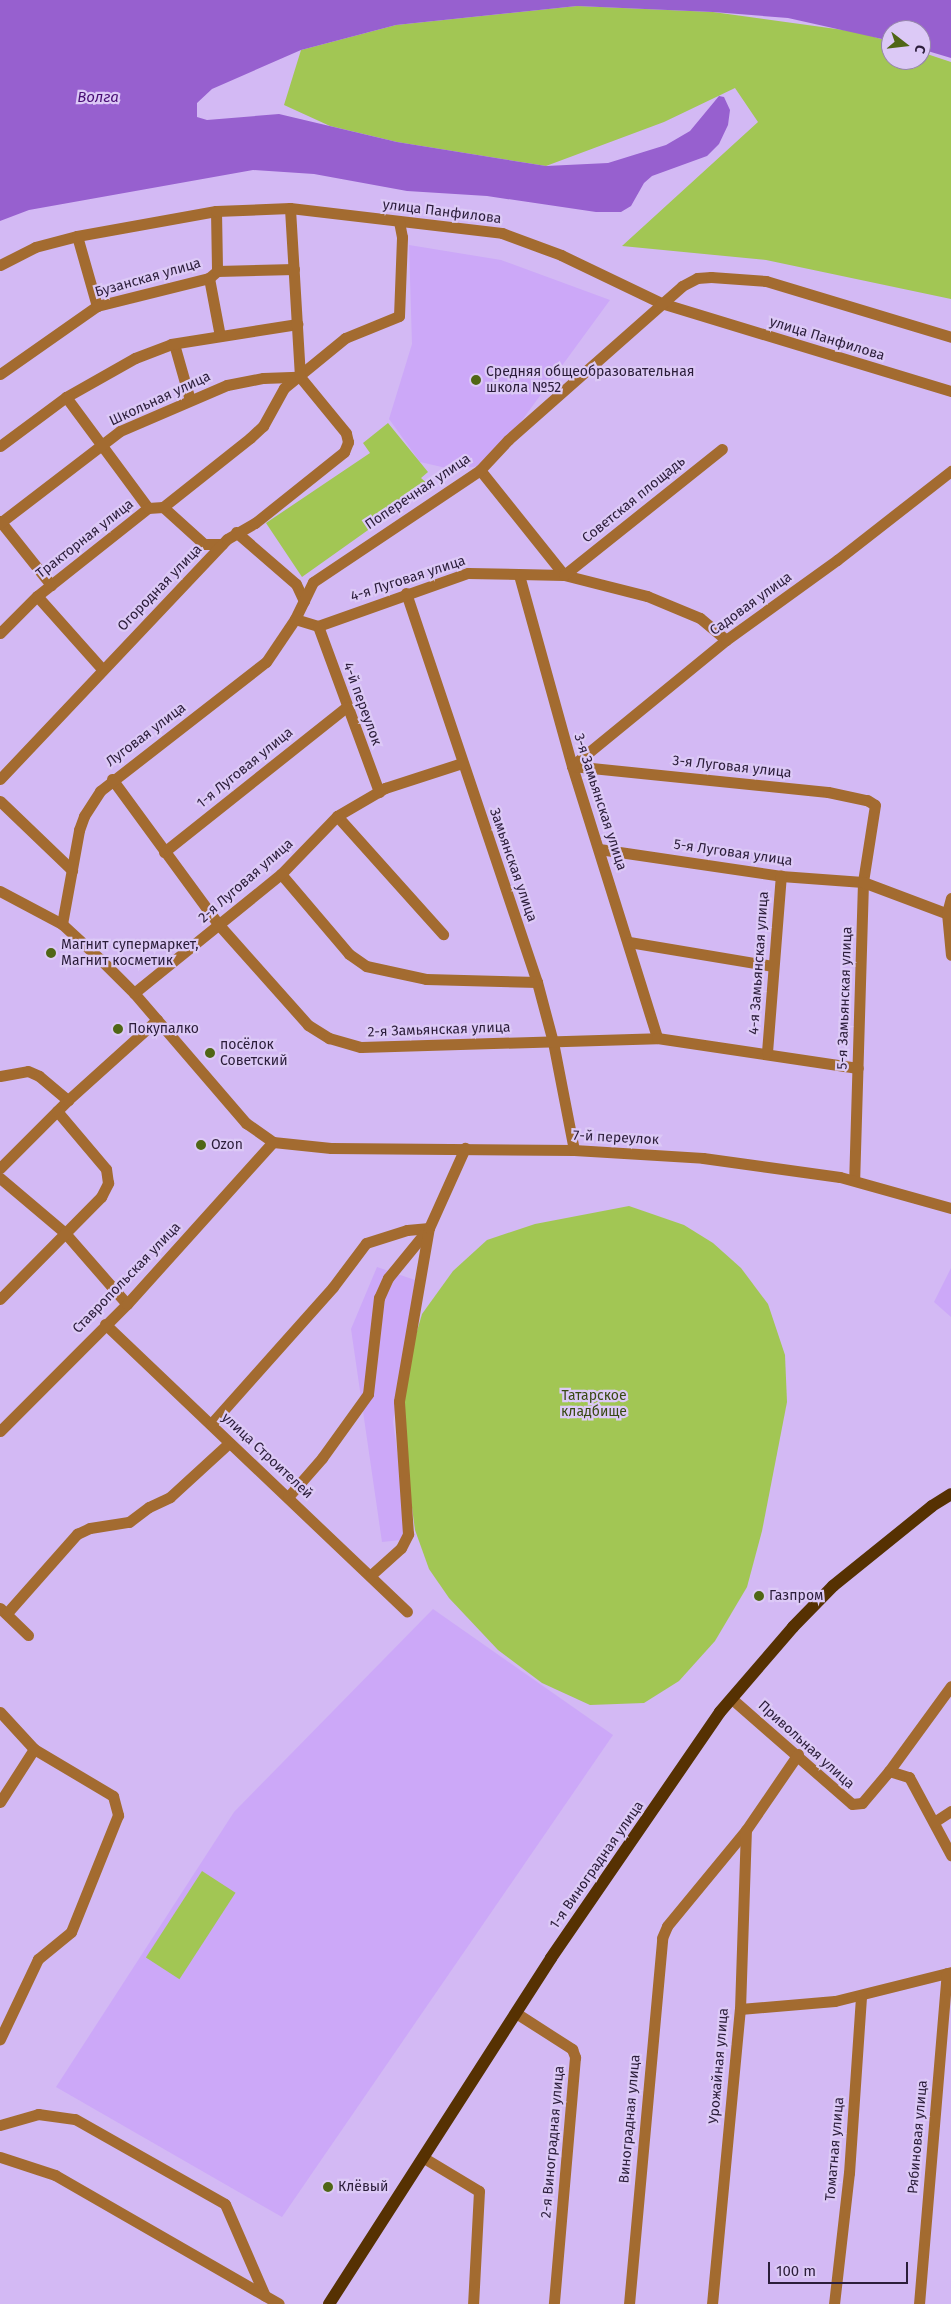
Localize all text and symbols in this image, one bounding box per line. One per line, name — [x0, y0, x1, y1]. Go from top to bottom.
north arrow — [881, 20, 931, 70]
text: С — [911, 43, 929, 55]
water label: Волга — [77, 89, 119, 107]
street label: улица Панфилова — [382, 196, 502, 228]
street label: Бузанская улица — [93, 255, 203, 301]
street label: улица Панфилова — [767, 313, 887, 365]
place label: Средняя общеобразовательная школа №52 — [486, 364, 694, 397]
street label: Школьная улица — [107, 368, 213, 430]
marker: Средняя общеобразовательная школа №52 — [470, 374, 482, 386]
street label: Поперечная улица — [362, 450, 474, 534]
street label: Советская площадь — [579, 453, 689, 547]
street label: Тракторная улица — [33, 496, 137, 582]
street label: Огородная улица — [114, 541, 206, 635]
street label: 4-я Луговая улица — [348, 552, 468, 606]
street label: Садовая улица — [707, 569, 795, 639]
street label: 4-й переулок — [339, 660, 385, 748]
street label: Луговая улица — [103, 699, 189, 771]
street label: 1-я Луговая улица — [194, 724, 296, 812]
street label: 3-я Замьянская улица — [570, 731, 630, 873]
street label: 3-я Луговая улица — [672, 752, 792, 782]
street label: Замьянская улица — [486, 806, 540, 924]
street label: 2-я Луговая улица — [195, 835, 297, 927]
street label: 5-я Луговая улица — [673, 836, 793, 870]
street label: 4-я Замьянская улица — [746, 891, 772, 1035]
street label: 5-я Замьянская улица — [834, 926, 856, 1070]
place label: Магнит супермаркет, Магнит косметик — [61, 937, 199, 970]
marker: Магнит супермаркет, Магнит косметик — [45, 947, 57, 959]
street label: 2-я Замьянская улица — [367, 1019, 511, 1041]
place label: Покупалко — [128, 1021, 199, 1037]
marker: Покупалко — [112, 1023, 124, 1035]
place label: посёлок Советский — [220, 1037, 288, 1070]
marker: посёлок Советский — [204, 1047, 216, 1059]
street label: 7-й переулок — [573, 1127, 659, 1149]
place label: Ozon — [211, 1137, 243, 1153]
marker: Ozon — [195, 1139, 207, 1151]
street label: Ставропольская улица — [69, 1219, 185, 1337]
park label: Татарское кладбище — [561, 1388, 627, 1420]
street label: улица Строителей — [218, 1409, 316, 1503]
place label: Газпром — [769, 1588, 823, 1604]
marker: Газпром — [753, 1590, 765, 1602]
street label: Привольная улица — [754, 1697, 858, 1793]
street label: 1-я Виноградная улица — [546, 1798, 648, 1932]
street label: Урожайная улица — [706, 2007, 732, 2125]
street label: Виноградная улица — [616, 2054, 644, 2184]
street label: 2-я Виноградная улица — [538, 2065, 568, 2219]
street label: Рябиновая улица — [905, 2079, 931, 2195]
street label: Томатная улица — [822, 2096, 848, 2202]
place label: Клёвый — [338, 2179, 389, 2195]
marker: Клёвый — [322, 2181, 334, 2193]
scale bar — [771, 2252, 911, 2284]
text: 100 m — [776, 2262, 816, 2280]

